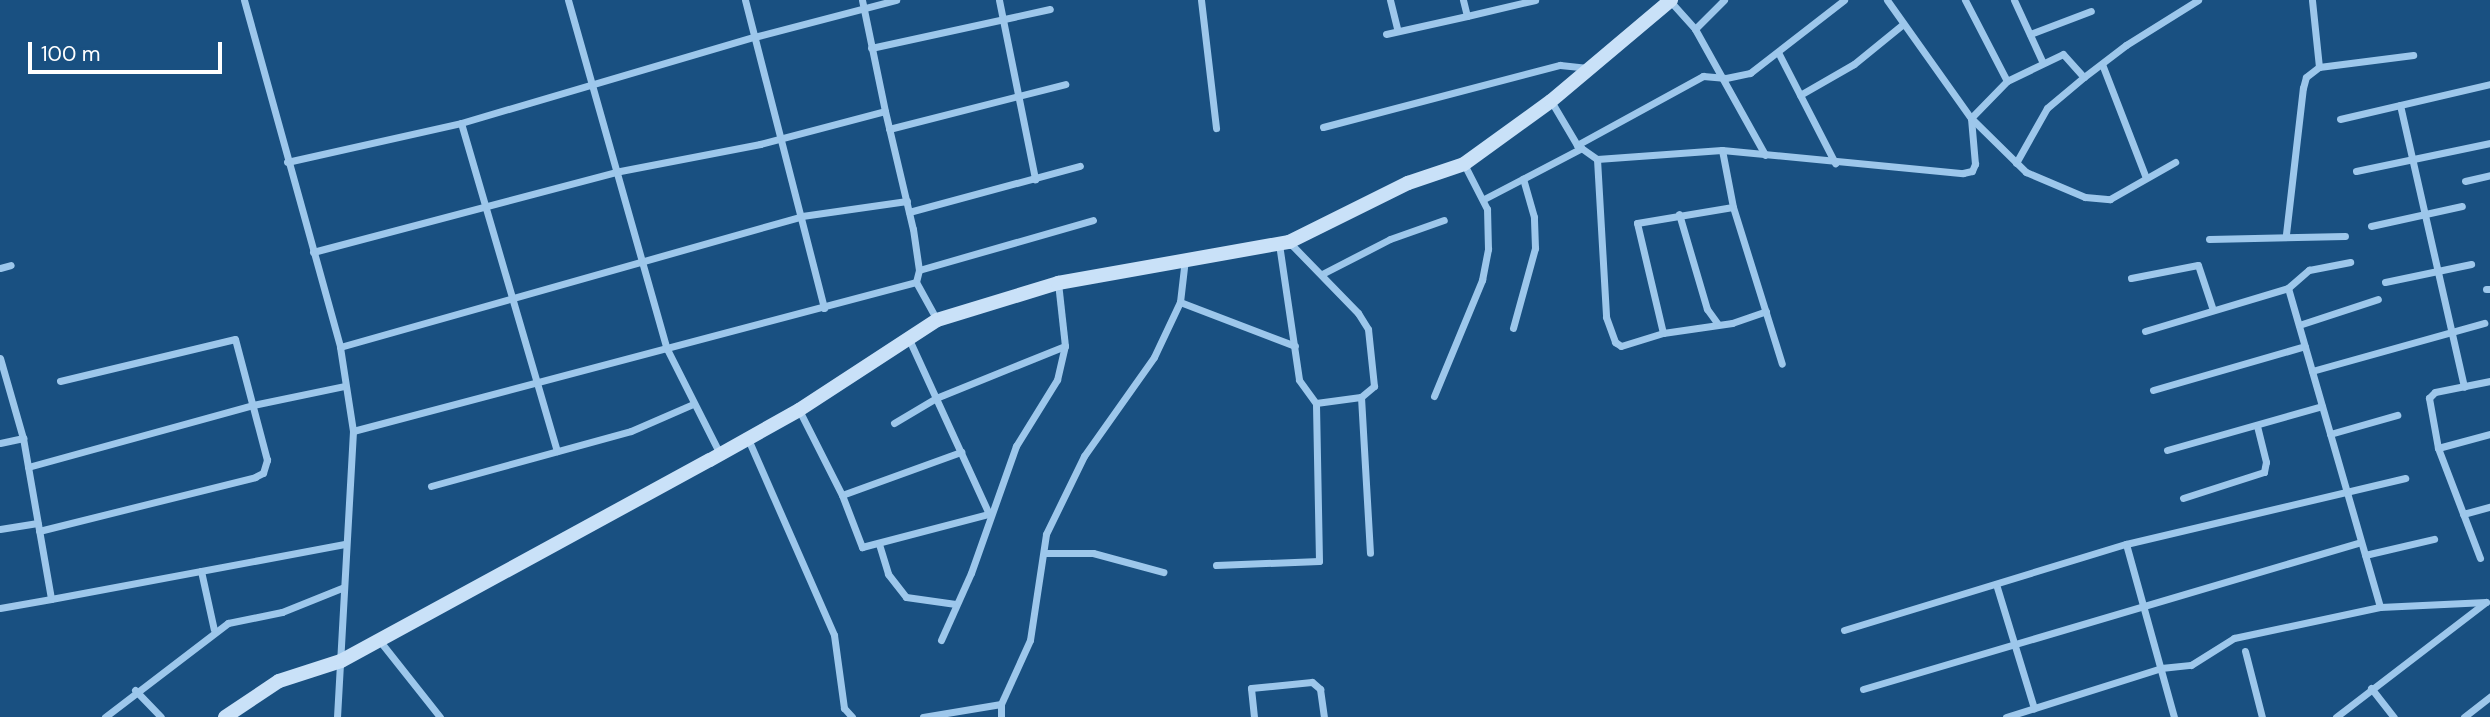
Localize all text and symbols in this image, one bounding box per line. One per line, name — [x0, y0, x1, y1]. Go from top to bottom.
scale bar — [32, 28, 226, 72]
text: 100 m — [41, 40, 101, 68]

